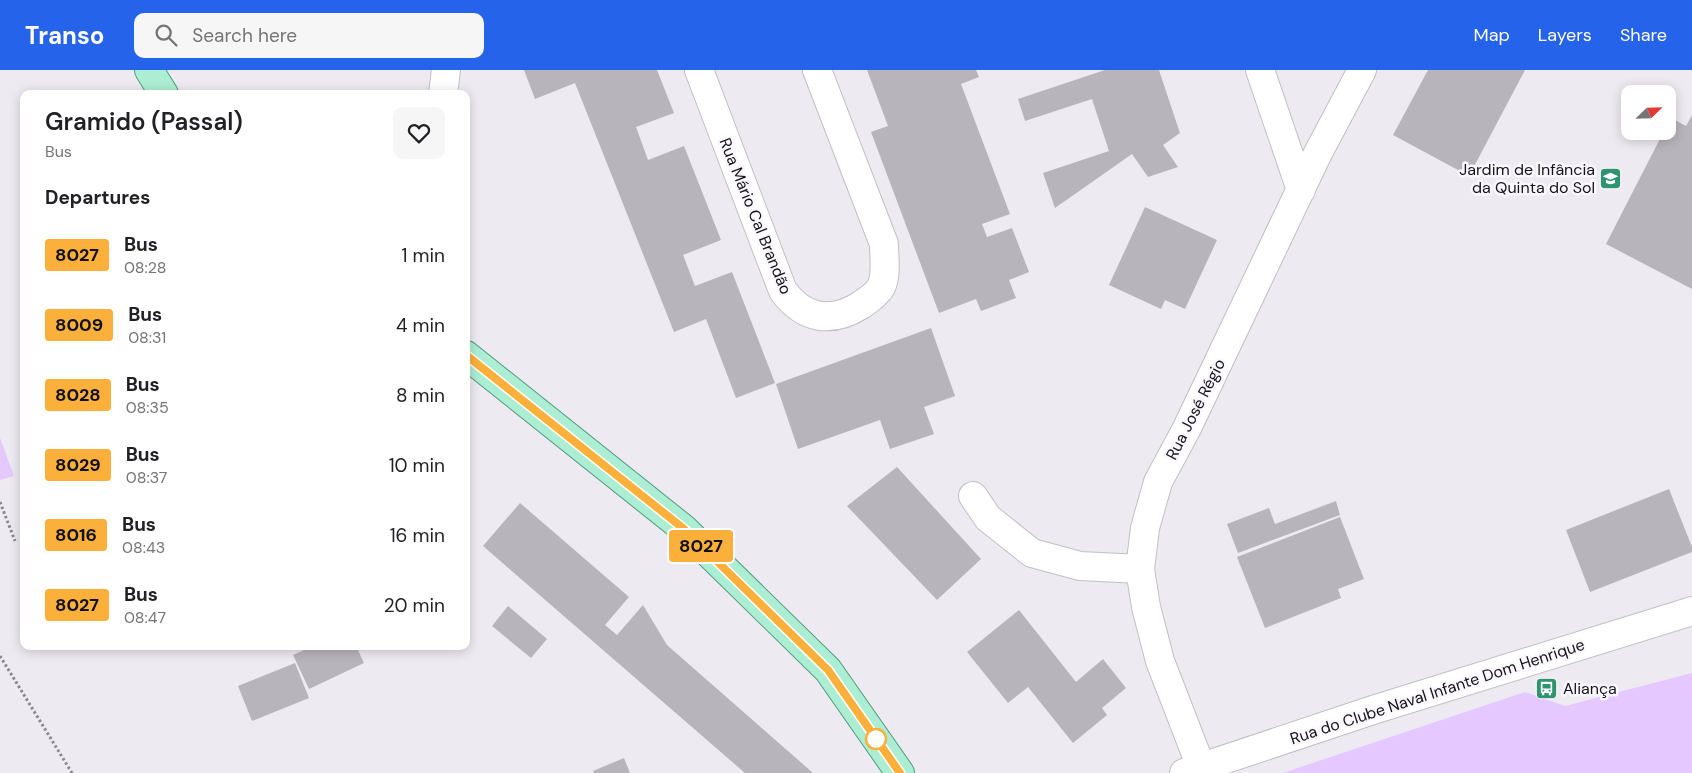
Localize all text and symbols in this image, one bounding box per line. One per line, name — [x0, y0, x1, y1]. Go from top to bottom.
search box — [134, 13, 484, 58]
text: Transo — [25, 20, 104, 51]
icon: search — [152, 21, 180, 49]
text: Search here — [192, 23, 297, 48]
text: Map — [1474, 23, 1510, 47]
text: Layers — [1538, 23, 1592, 47]
text: Share — [1620, 23, 1667, 47]
north arrow — [1621, 85, 1676, 140]
map controls — [1621, 85, 1676, 140]
text: Gramido (Passal) — [45, 106, 243, 137]
button: heart — [393, 107, 445, 159]
street label: Rua Mário Cal Brandão — [715, 135, 797, 298]
text: Bus — [45, 141, 72, 162]
place label: Jardim de Infância da Quinta do Sol — [1459, 159, 1595, 198]
school or university icon: Jardim de Infância da Quinta do Sol — [1599, 166, 1623, 190]
text: Departures — [45, 185, 150, 210]
text: Bus — [124, 232, 158, 257]
text: 8027 — [55, 243, 99, 267]
text: 1 min — [402, 243, 445, 268]
text: 08:28 — [124, 257, 167, 278]
text: Bus — [128, 302, 162, 327]
text: 8009 — [55, 313, 103, 337]
text: 4 min — [396, 313, 445, 338]
text: 08:31 — [128, 327, 166, 348]
street label: Rua José Régio — [1161, 355, 1230, 463]
text: Bus — [126, 372, 160, 397]
text: 8028 — [55, 383, 101, 407]
text: 8 min — [396, 383, 445, 408]
text: 08:35 — [126, 397, 169, 418]
text: Bus — [126, 442, 160, 467]
text: 8029 — [55, 453, 101, 477]
text: 10 min — [389, 453, 445, 478]
text: 08:37 — [126, 467, 167, 488]
text: Bus — [122, 512, 156, 537]
text: 8016 — [55, 523, 97, 547]
text: 16 min — [390, 523, 445, 548]
line badge: 8027 — [666, 530, 736, 562]
text: 8027 — [679, 534, 723, 558]
text: 08:43 — [122, 537, 165, 558]
text: Bus — [124, 582, 158, 607]
text: 8027 — [55, 593, 99, 617]
text: 20 min — [384, 593, 445, 618]
text: 08:47 — [124, 607, 166, 628]
street label: Rua do Clube Naval Infante Dom Henrique — [1287, 634, 1587, 749]
bus stop icon: Aliança — [1535, 676, 1559, 700]
place label: Aliança — [1563, 678, 1617, 699]
unlabelled marker — [865, 728, 887, 750]

